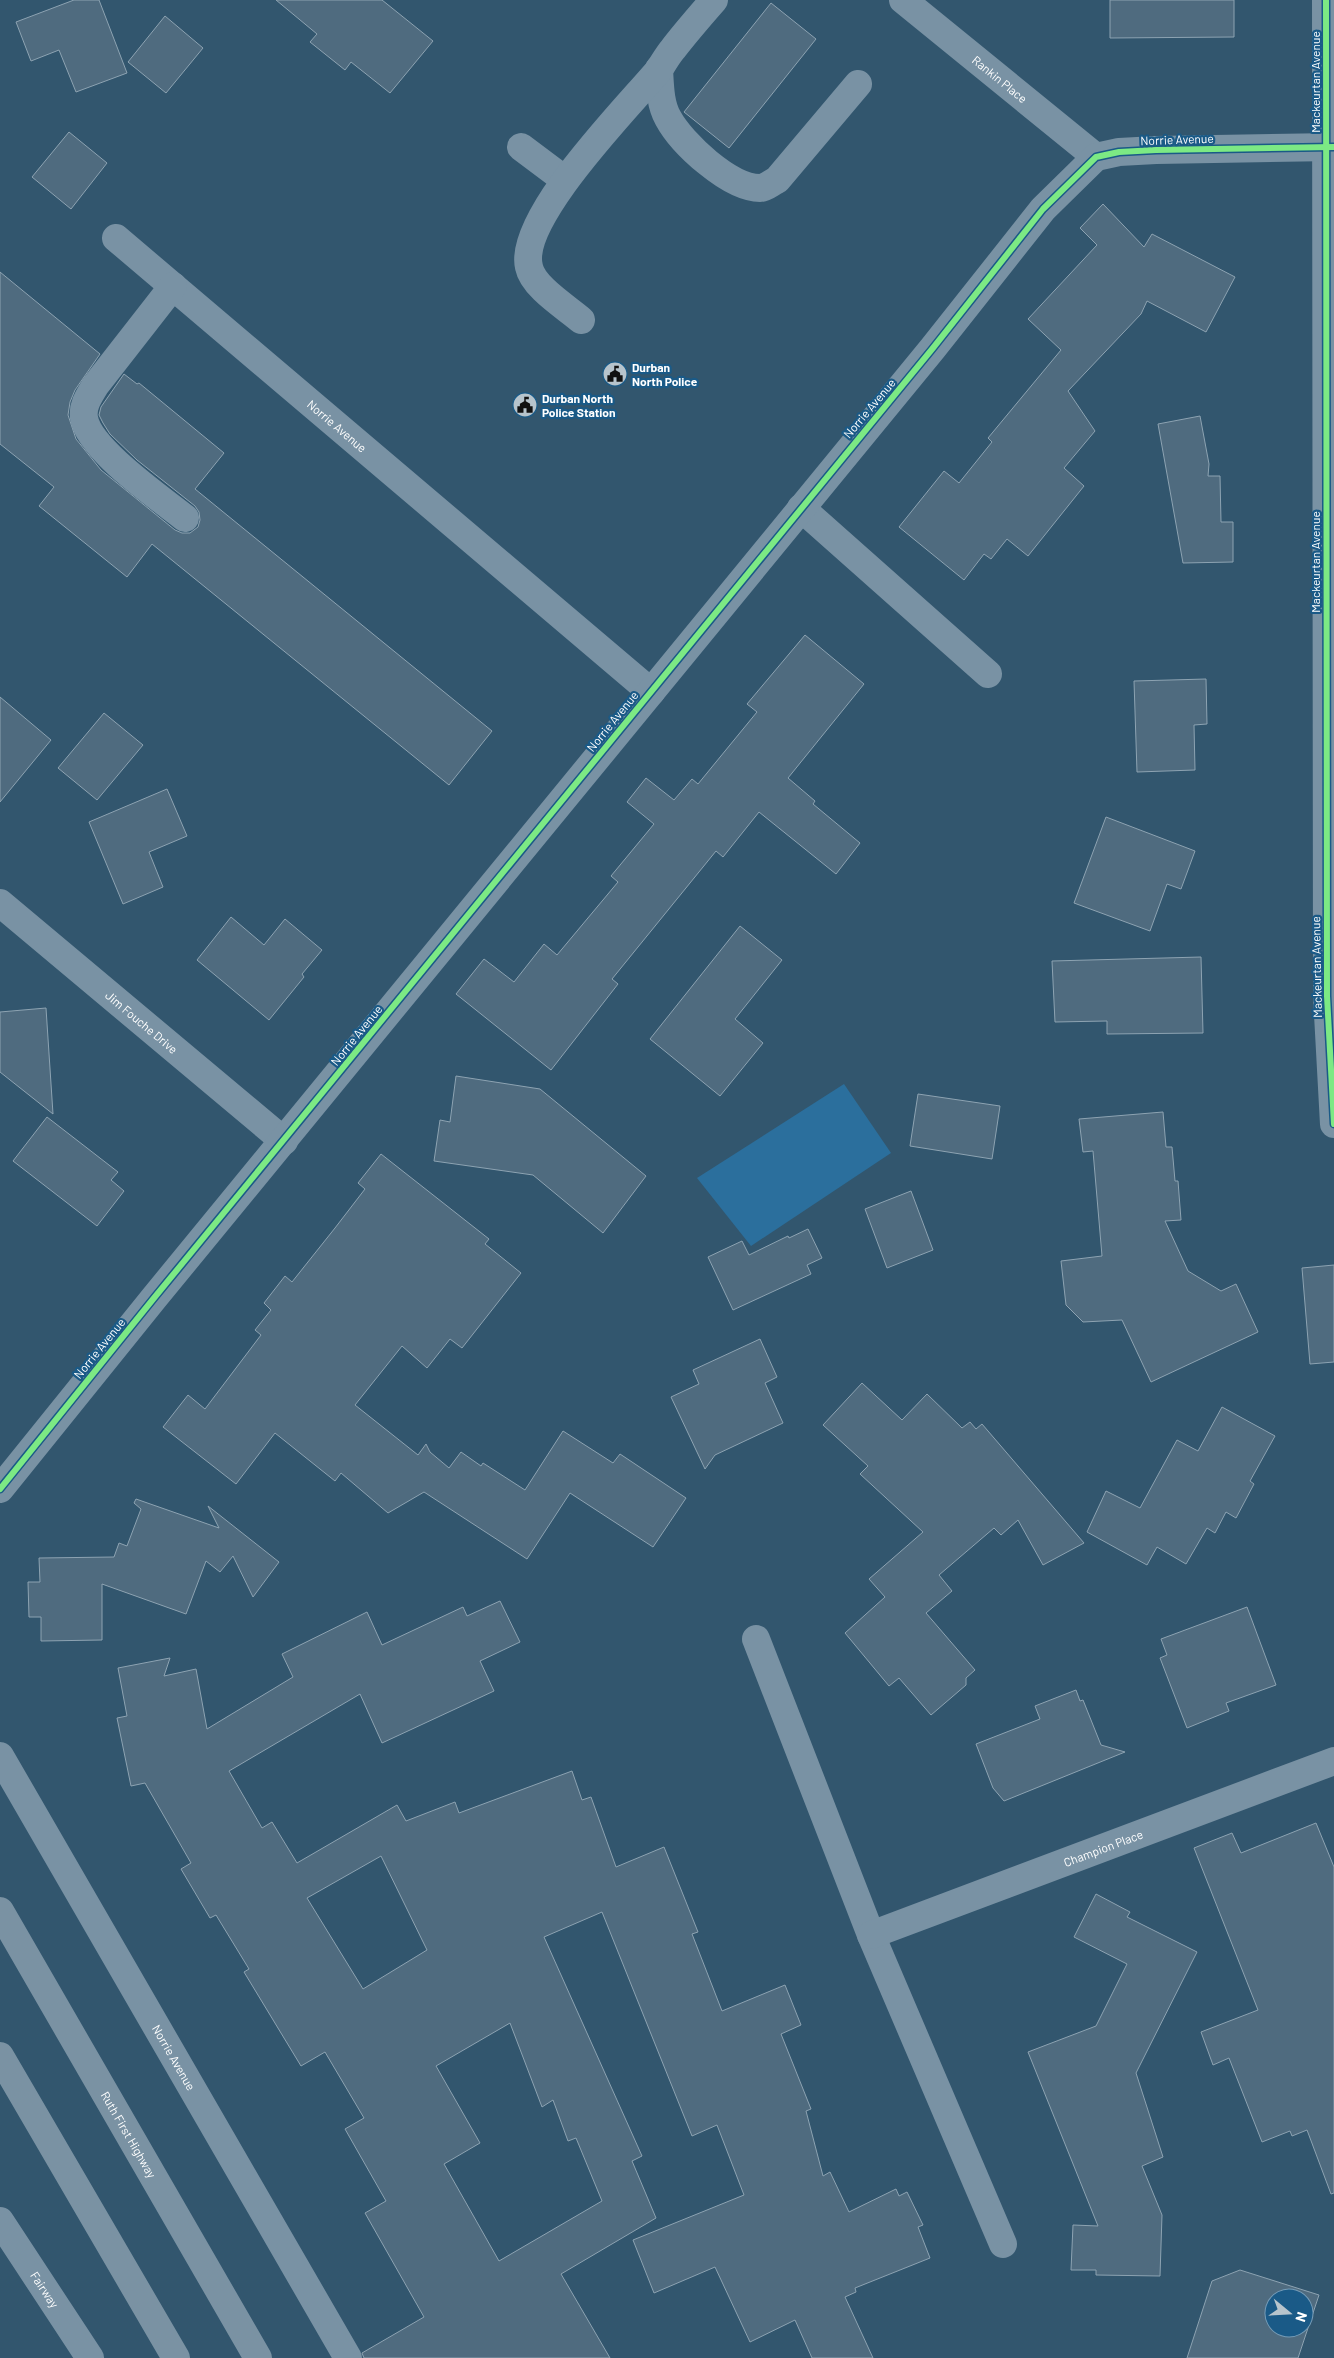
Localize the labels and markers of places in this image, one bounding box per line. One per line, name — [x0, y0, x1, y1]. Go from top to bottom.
place label: Durban North Police — [632, 360, 698, 388]
public building icon: Durban North Police — [602, 361, 628, 387]
place label: Durban North Police Station — [542, 391, 616, 419]
public building icon: Durban North Police Station — [512, 392, 538, 418]

